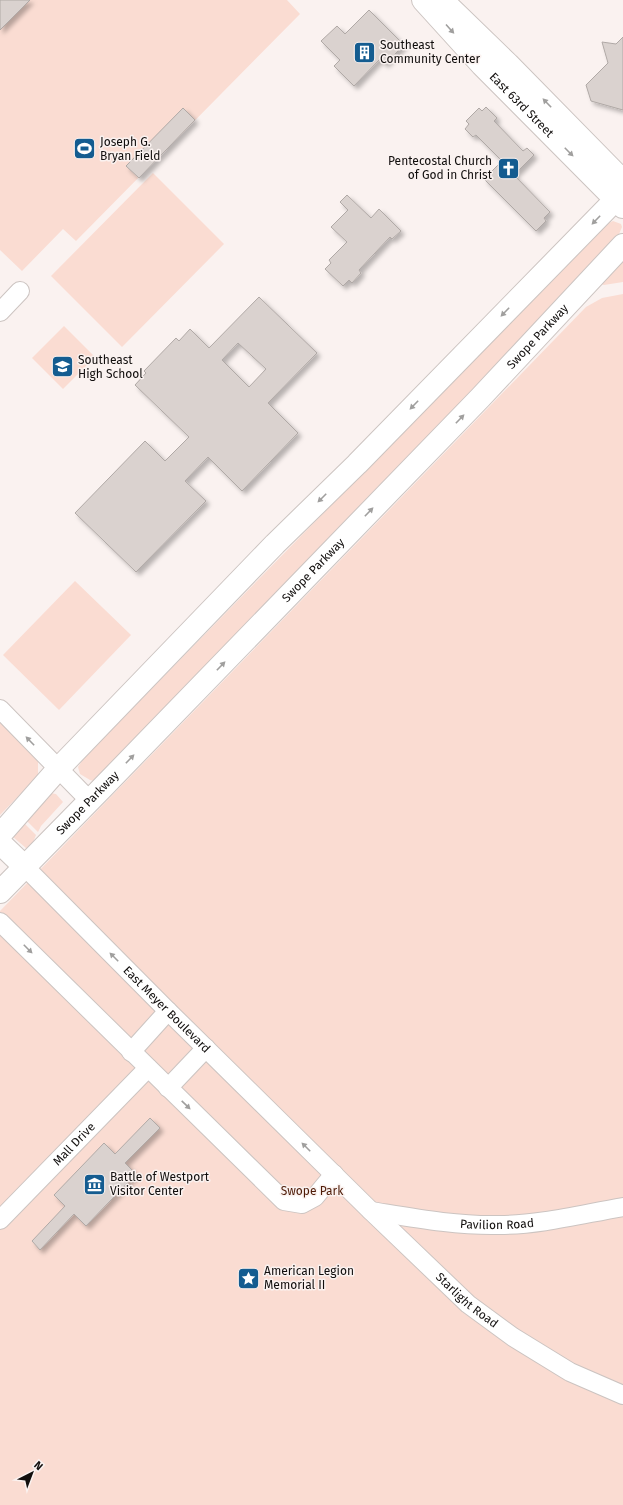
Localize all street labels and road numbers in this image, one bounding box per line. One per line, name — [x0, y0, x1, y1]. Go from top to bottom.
street label: East 63rd Street — [487, 70, 557, 141]
street label: Swope Parkway — [504, 301, 571, 372]
street label: Swope Parkway — [279, 535, 347, 605]
street label: Swope Parkway — [53, 768, 122, 837]
street label: East Meyer Boulevard — [120, 963, 213, 1056]
street label: Mall Drive — [50, 1120, 98, 1168]
street label: Pavilion Road — [460, 1216, 535, 1232]
street label: Starlight Road — [433, 1270, 501, 1331]

